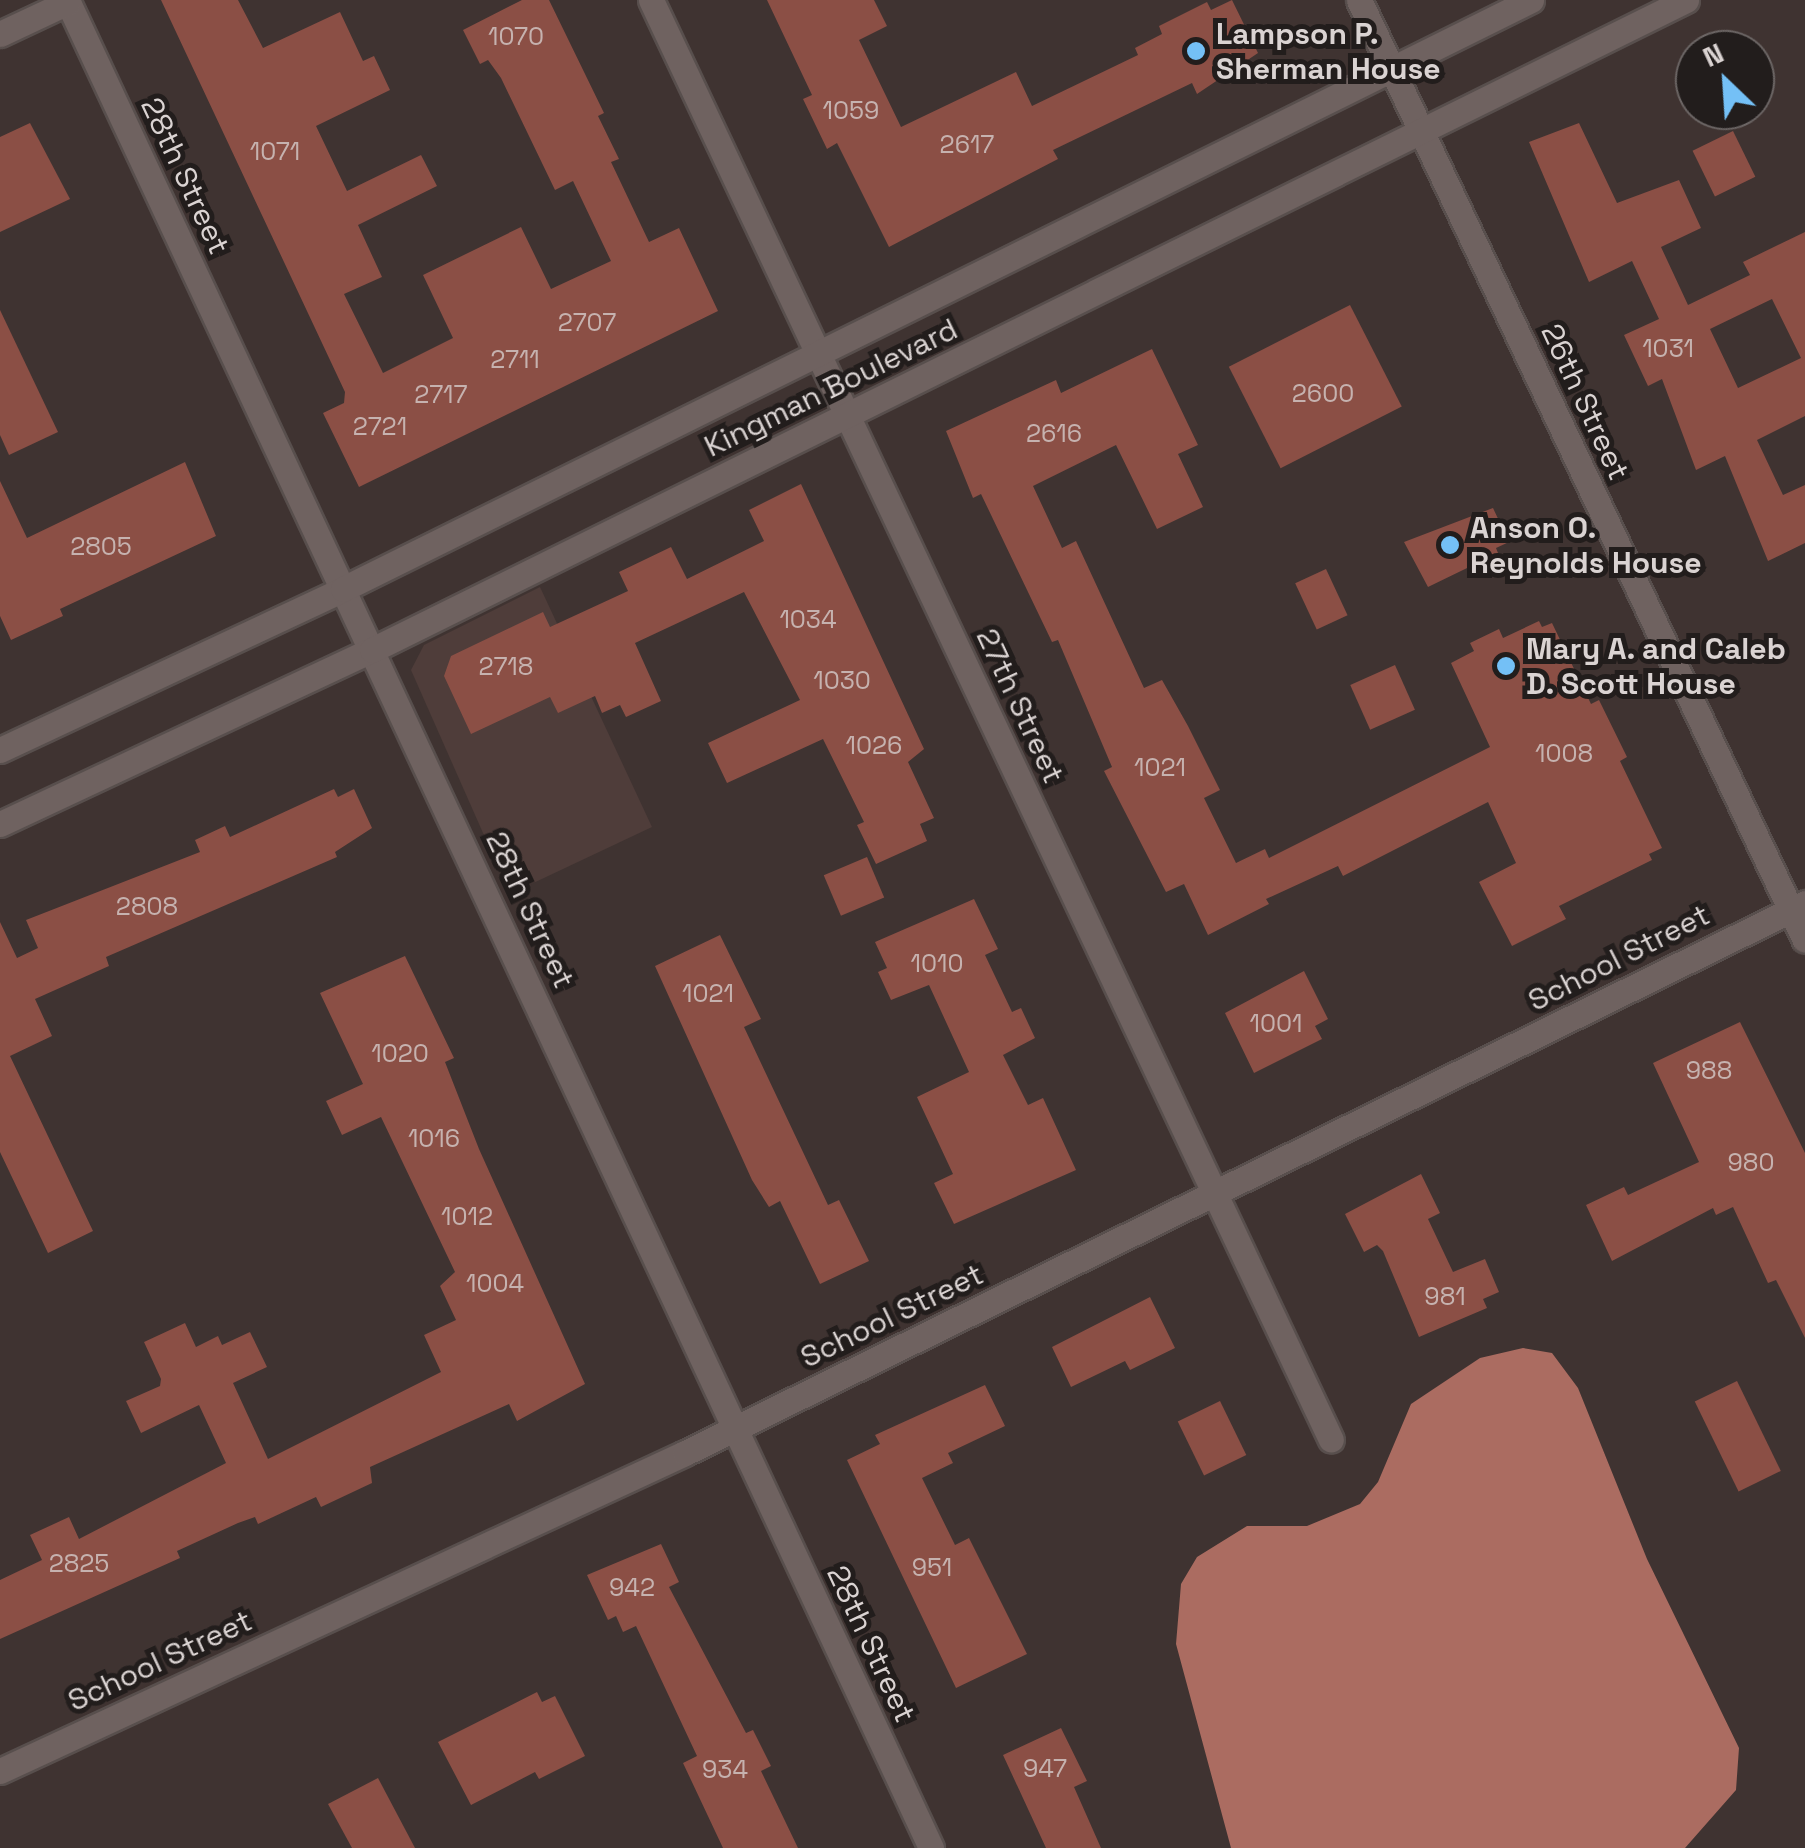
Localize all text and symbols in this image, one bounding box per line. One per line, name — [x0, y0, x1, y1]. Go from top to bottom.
place label: Lampson P. Sherman House — [1216, 16, 1440, 86]
house number: 1070 — [488, 21, 544, 51]
north arrow — [1675, 30, 1775, 130]
text: N — [1697, 34, 1729, 75]
marker: Lampson P. Sherman House — [1185, 40, 1207, 62]
street label: 28th Street — [133, 92, 237, 260]
house number: 1059 — [823, 95, 879, 125]
house number: 2617 — [940, 129, 994, 159]
house number: 1071 — [250, 136, 300, 166]
house number: 2707 — [558, 307, 616, 337]
street label: Kingman Boulevard — [699, 311, 963, 465]
street label: 26th Street — [1533, 318, 1637, 486]
house number: 1031 — [1642, 333, 1694, 363]
house number: 2711 — [490, 344, 540, 374]
house number: 2600 — [1292, 378, 1354, 408]
house number: 2717 — [414, 379, 468, 409]
house number: 2721 — [353, 411, 407, 441]
house number: 2616 — [1026, 418, 1082, 448]
place label: Anson O. Reynolds House — [1470, 510, 1702, 580]
house number: 2805 — [70, 531, 132, 561]
marker: Anson O. Reynolds House — [1439, 534, 1461, 556]
house number: 1034 — [779, 604, 837, 634]
street label: 27th Street — [969, 623, 1071, 789]
place label: Mary A. and Caleb D. Scott House — [1526, 631, 1787, 702]
house number: 2718 — [479, 651, 533, 681]
marker: Mary A. and Caleb D. Scott House — [1495, 655, 1517, 677]
house number: 1030 — [813, 665, 871, 695]
house number: 1026 — [846, 730, 902, 760]
house number: 1008 — [1535, 738, 1593, 768]
house number: 1021 — [1134, 752, 1186, 782]
street label: 28th Street — [478, 826, 582, 994]
house number: 2808 — [116, 891, 178, 921]
street label: School Street — [1522, 897, 1716, 1019]
house number: 1010 — [911, 948, 963, 978]
house number: 1021 — [682, 978, 734, 1008]
house number: 1001 — [1250, 1008, 1302, 1038]
house number: 1020 — [371, 1038, 429, 1068]
house number: 988 — [1686, 1055, 1732, 1085]
house number: 1016 — [408, 1123, 460, 1153]
house number: 980 — [1728, 1147, 1774, 1177]
house number: 1012 — [441, 1201, 493, 1231]
street label: School Street — [795, 1256, 989, 1376]
house number: 1004 — [466, 1268, 524, 1298]
house number: 981 — [1424, 1281, 1466, 1311]
house number: 2825 — [49, 1548, 109, 1578]
house number: 951 — [912, 1552, 952, 1582]
street label: 28th Street — [819, 1560, 923, 1728]
house number: 942 — [609, 1572, 655, 1602]
street label: School Street — [62, 1603, 258, 1719]
house number: 947 — [1023, 1753, 1067, 1783]
house number: 934 — [702, 1754, 748, 1784]

